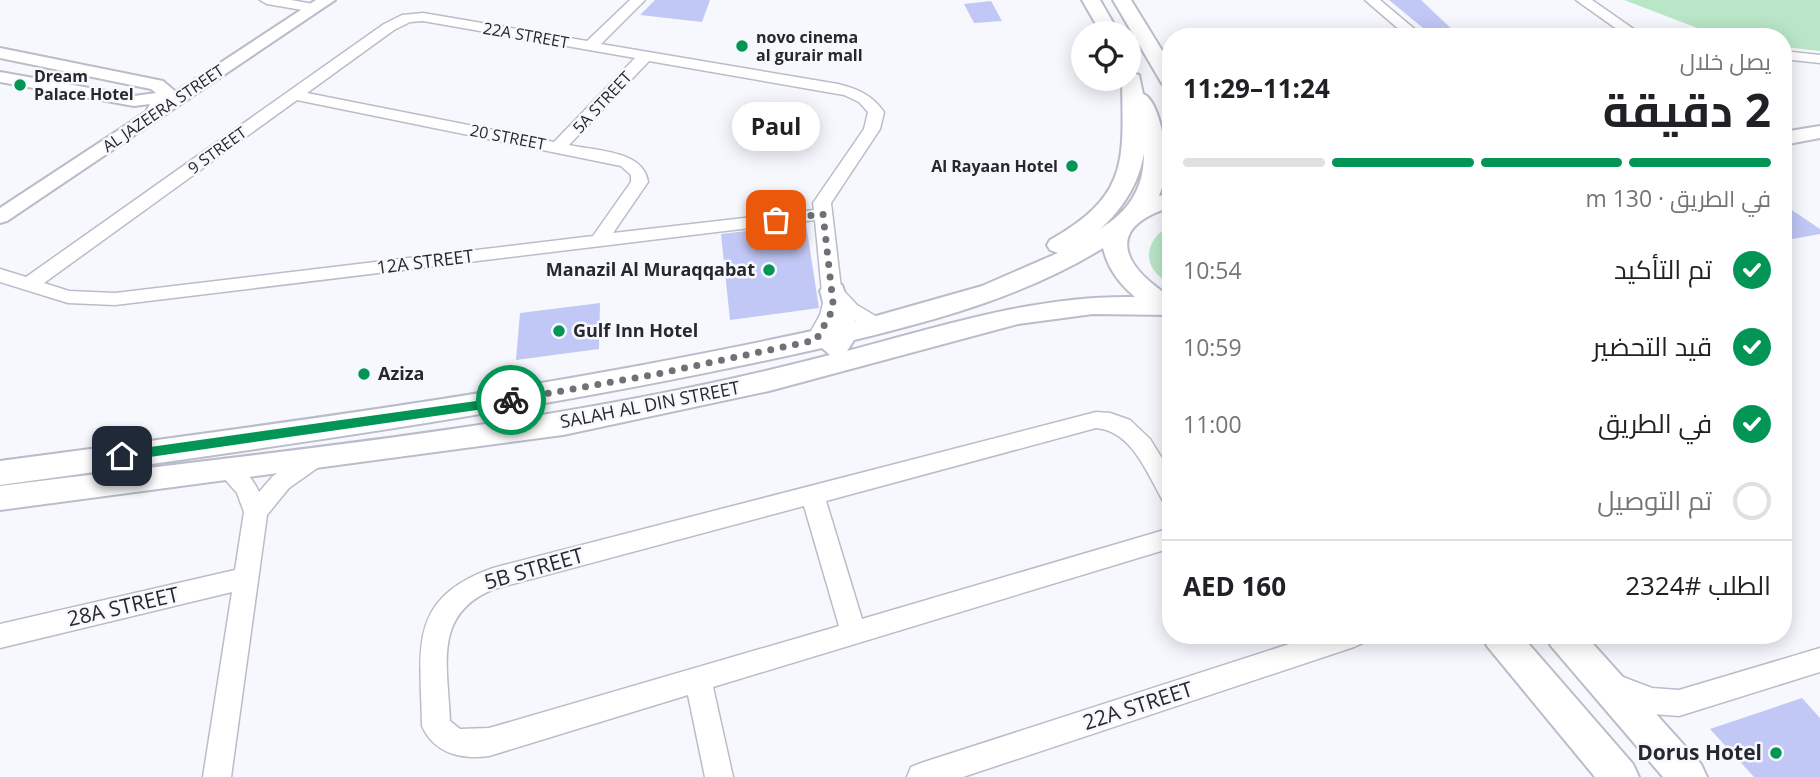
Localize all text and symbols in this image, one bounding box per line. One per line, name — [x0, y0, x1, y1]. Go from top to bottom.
street label: 22A STREET — [481, 17, 571, 53]
map controls — [1071, 21, 1141, 91]
button: locate — [1071, 21, 1141, 91]
place label: novo cinema al gurair mall — [756, 26, 863, 66]
marker: novo cinema al gurair mall — [734, 38, 750, 54]
text: يصل خلال — [1680, 45, 1771, 77]
street label: AL JAZEERA STREET — [98, 59, 228, 157]
place label: Dream Palace Hotel — [34, 65, 134, 105]
street label: 5A STREET — [568, 66, 637, 138]
text: 11:24–11:29 — [1183, 70, 1330, 106]
marker: Dream Palace Hotel — [12, 77, 28, 93]
text: 2 دقيقة — [1603, 78, 1771, 140]
callout: Paul — [732, 101, 820, 150]
text: Paul — [751, 110, 801, 142]
street label: 20 STREET — [468, 119, 548, 155]
street label: 9 STREET — [183, 121, 251, 179]
place label: Al Rayaan Hotel — [931, 155, 1058, 177]
marker: Al Rayaan Hotel — [1064, 158, 1080, 174]
text: في الطريق · 130 m — [1585, 182, 1771, 214]
pin — [746, 190, 806, 250]
icon: bag — [757, 201, 795, 239]
street label: 12A STREET — [375, 243, 475, 279]
text: تم التأكيد — [1614, 251, 1712, 287]
icon: check — [1733, 251, 1771, 289]
text: 10:54 — [1183, 254, 1242, 286]
place label: Manazil Al Muraqqabat — [546, 257, 755, 281]
marker: Manazil Al Muraqqabat — [761, 262, 777, 278]
place label: Gulf Inn Hotel — [573, 318, 698, 342]
marker: Gulf Inn Hotel — [551, 323, 567, 339]
text: قيد التحضير — [1593, 328, 1712, 364]
icon: check — [1733, 328, 1771, 366]
text: 10:59 — [1183, 331, 1242, 363]
place label: Aziza — [378, 361, 424, 385]
courier — [476, 365, 546, 435]
marker: Aziza — [356, 366, 372, 382]
street label: SALAH AL DIN STREET — [558, 375, 742, 433]
icon: bike — [492, 381, 530, 419]
text: في الطريق — [1598, 405, 1712, 441]
icon: check — [1733, 405, 1771, 443]
text: 11:00 — [1183, 408, 1242, 440]
pin — [92, 426, 152, 486]
icon: home — [103, 437, 141, 475]
text: تم التوصيل — [1597, 482, 1712, 518]
street label: 5B STREET — [481, 540, 587, 596]
text: الطلب #2324 — [1625, 567, 1771, 603]
text: AED 160 — [1183, 568, 1286, 604]
street label: 28A STREET — [64, 579, 182, 632]
street label: 22A STREET — [1079, 674, 1196, 736]
place label: Dorus Hotel — [1637, 738, 1762, 766]
marker: Dorus Hotel — [1768, 745, 1784, 761]

